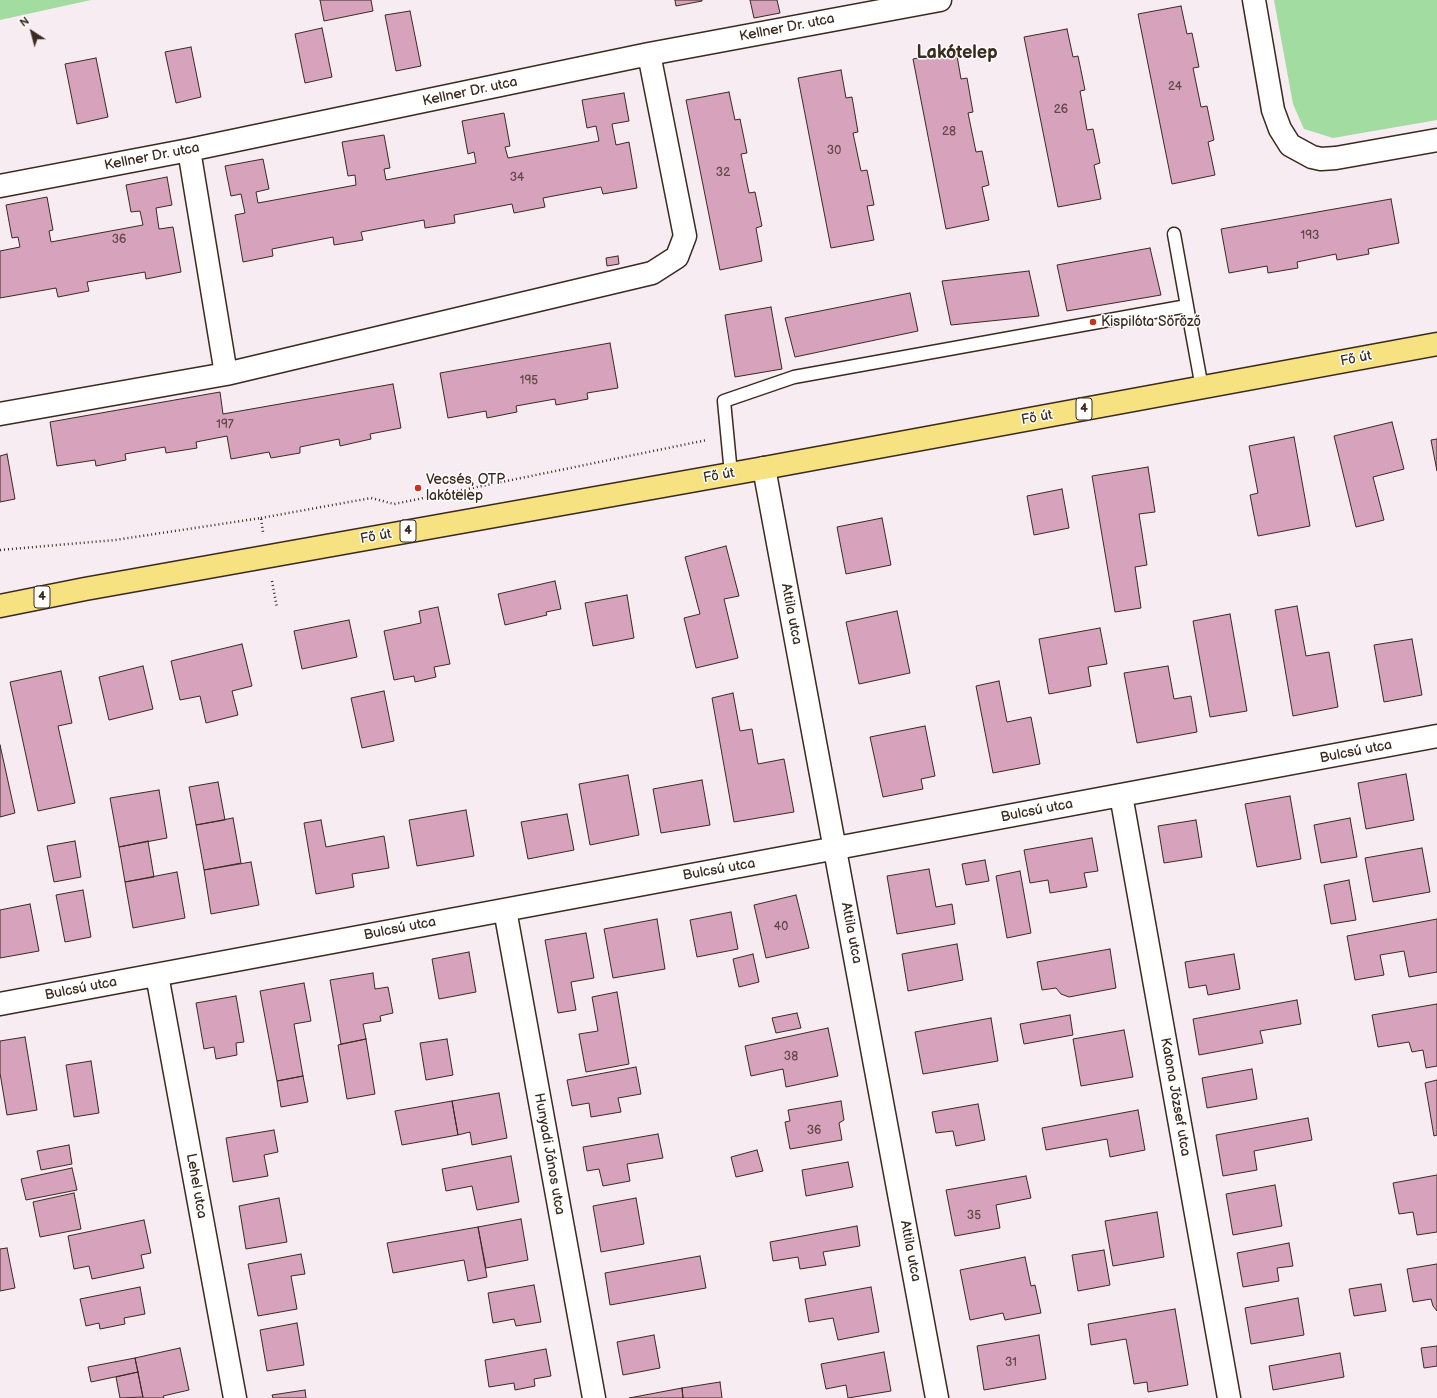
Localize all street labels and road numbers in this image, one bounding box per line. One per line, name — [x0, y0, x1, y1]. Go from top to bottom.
street label: Kellner Dr. utca — [738, 11, 836, 45]
street label: Kellner Dr. utca — [421, 74, 519, 110]
street label: Kellner Dr. utca — [103, 140, 201, 174]
street label: Fő út — [1339, 348, 1373, 370]
road number: 4 — [1076, 398, 1092, 420]
street label: Fő út — [1020, 407, 1054, 429]
street label: Fő út — [702, 465, 736, 487]
road number: 4 — [400, 520, 416, 542]
street label: Fő út — [359, 526, 393, 548]
street label: Attila utca — [777, 582, 805, 646]
road number: 4 — [34, 586, 50, 608]
street label: Bulcsú utca — [1318, 737, 1394, 767]
street label: Bulcsú utca — [999, 796, 1075, 826]
street label: Bulcsú utca — [681, 855, 757, 885]
street label: Attila utca — [837, 901, 865, 965]
street label: Bulcsú utca — [362, 914, 438, 944]
street label: Bulcsú utca — [43, 974, 119, 1004]
street label: Katona József utca — [1156, 1036, 1194, 1158]
street label: Hunyadi János utca — [530, 1092, 568, 1216]
street label: Lehel utca — [182, 1152, 210, 1220]
street label: Attila utca — [896, 1219, 924, 1283]

